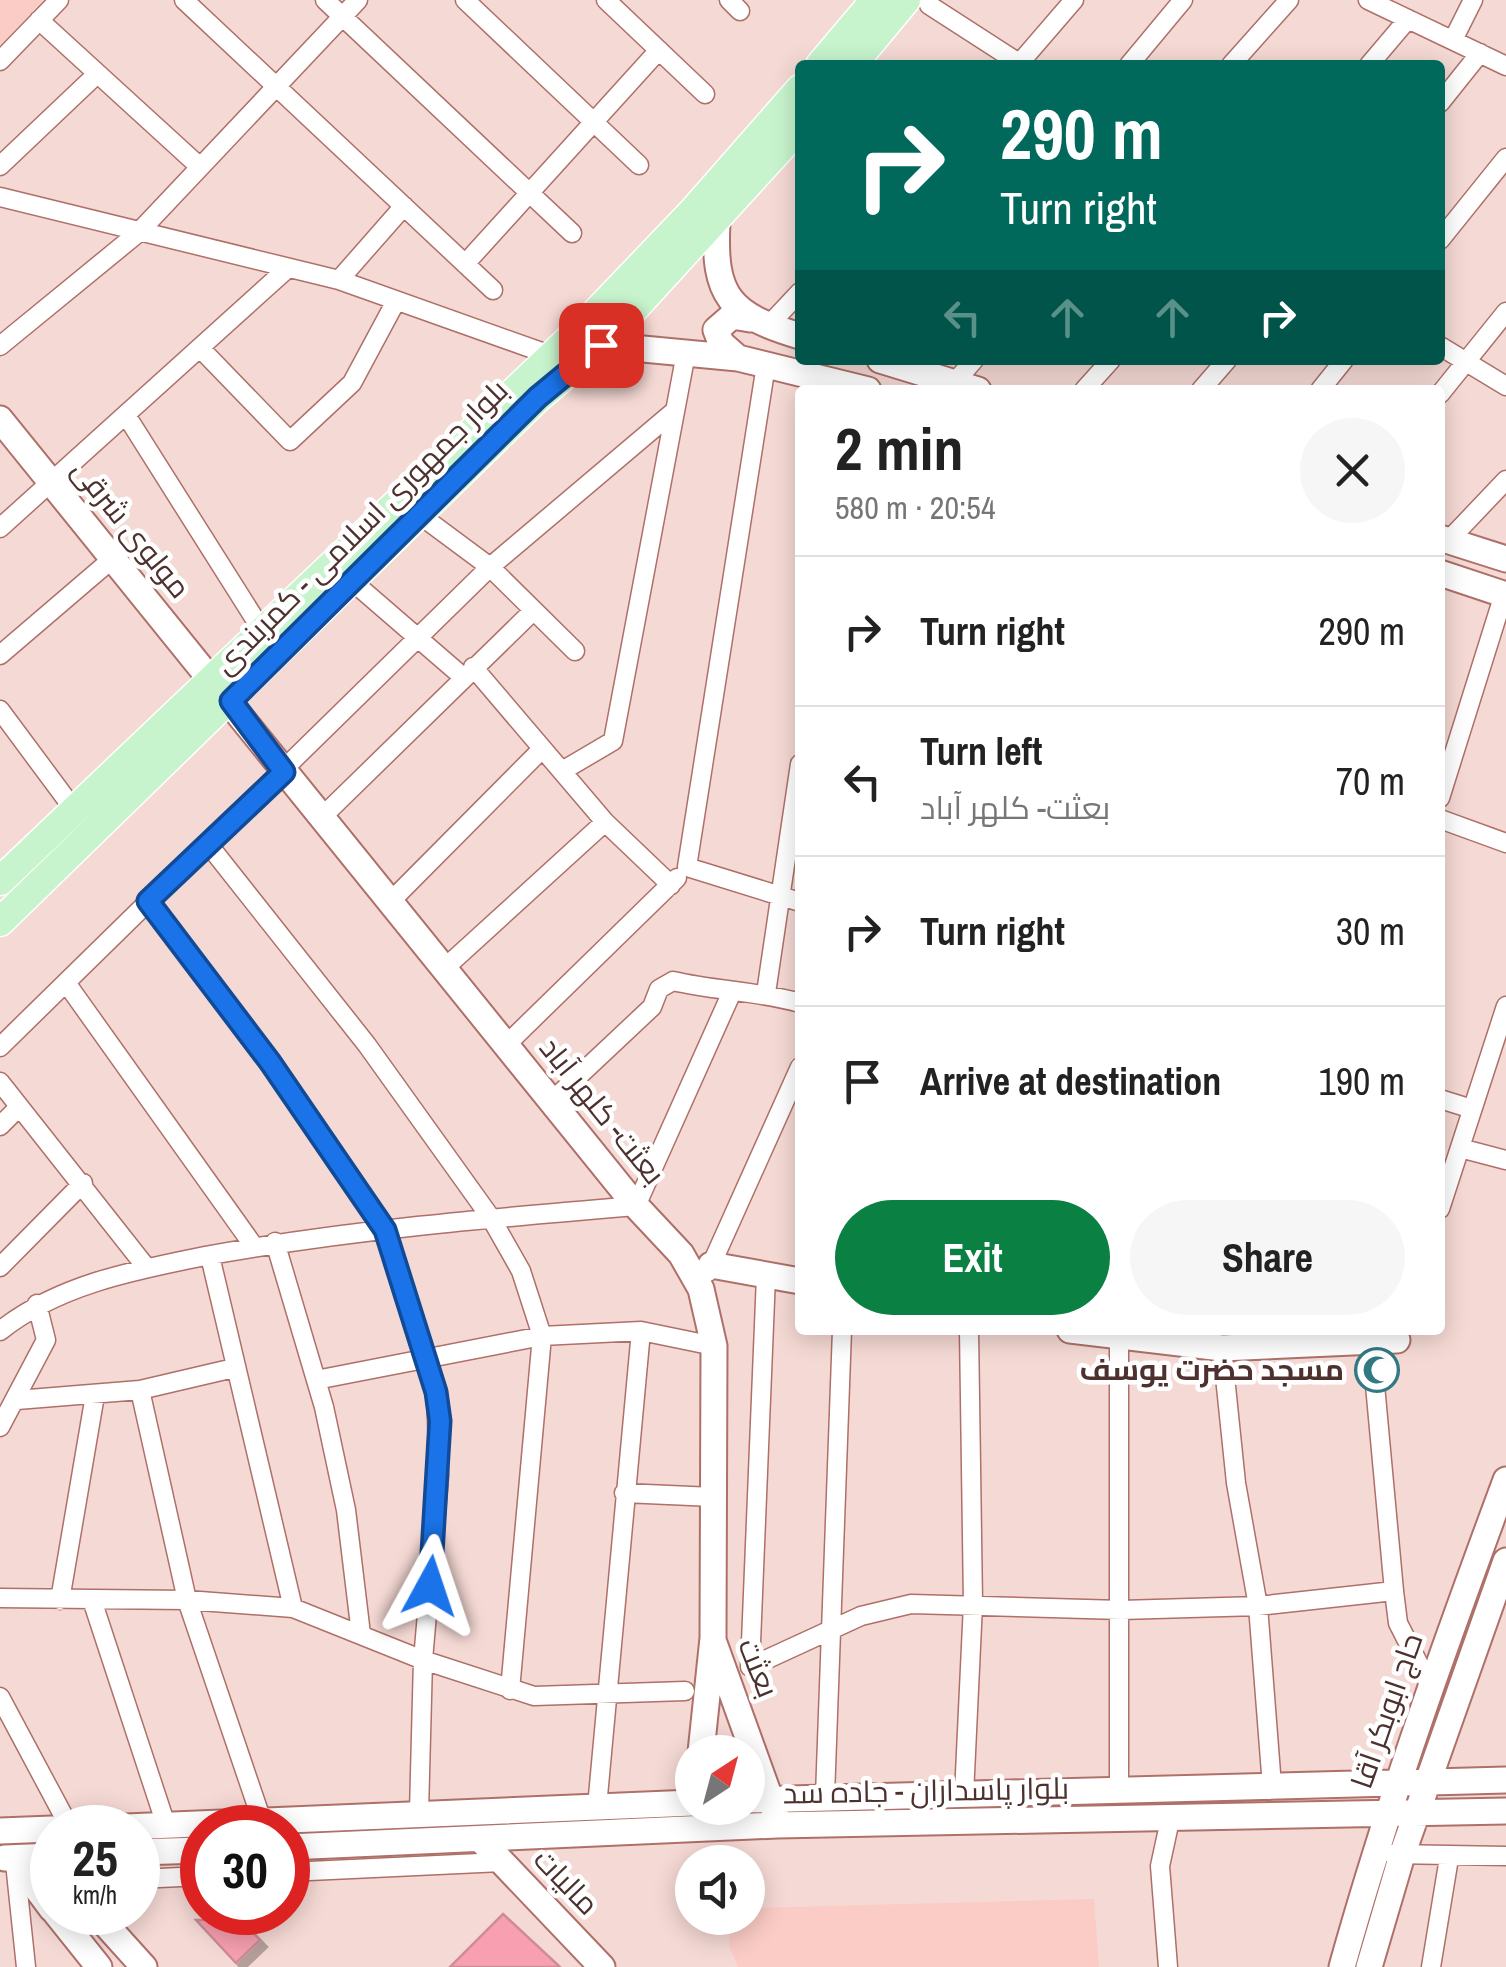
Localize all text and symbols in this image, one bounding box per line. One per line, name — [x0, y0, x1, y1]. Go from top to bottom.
text: 290 m — [1000, 87, 1163, 181]
icon: right — [835, 100, 965, 230]
text: Turn right — [1000, 177, 1157, 238]
icon: left — [935, 290, 990, 345]
icon: ahead — [1040, 290, 1095, 345]
icon: ahead — [1145, 290, 1200, 345]
icon: right — [1250, 290, 1305, 345]
pin — [559, 303, 644, 388]
icon: arrive — [574, 318, 629, 373]
street label: بلوار جمهوری اسلامی - کمربندی — [204, 370, 516, 682]
text: 2 min — [835, 408, 964, 489]
button: close — [1300, 418, 1405, 523]
street label: مولوی شرقی — [63, 451, 200, 606]
text: 580 m · 20:54 — [835, 486, 995, 529]
icon: right — [835, 604, 890, 659]
text: Turn right — [920, 606, 1065, 657]
text: 290 m — [1318, 606, 1405, 657]
text: Turn left — [920, 726, 1042, 777]
icon: left — [835, 754, 890, 809]
text: 70 m — [1336, 756, 1405, 807]
text: بعثت- کلهر آباد — [920, 786, 1110, 829]
icon: right — [835, 904, 890, 959]
text: Turn right — [920, 906, 1065, 957]
text: 30 m — [1336, 906, 1405, 957]
street label: بعثت- کلهر آباد — [531, 1028, 674, 1192]
icon: arrive — [835, 1054, 890, 1109]
text: Arrive at destination — [920, 1056, 1221, 1107]
text: 190 m — [1318, 1056, 1405, 1107]
button: Exit — [835, 1200, 1110, 1315]
button: Share — [1130, 1200, 1405, 1315]
mosque icon: مسجد حضرت یوسف — [1354, 1347, 1400, 1393]
place label: مسجد حضرت یوسف — [1079, 1349, 1344, 1389]
position arrow — [378, 1534, 482, 1638]
street label: حاج ابوبکر آقا — [1341, 1628, 1432, 1794]
street label: بعثت — [729, 1632, 789, 1703]
north arrow — [675, 1735, 765, 1825]
map controls — [675, 1735, 765, 1935]
street label: بلوار پاسداران - جاده سد — [783, 1768, 1069, 1812]
speed limit sign: 30 — [180, 1805, 310, 1935]
text: 25 — [72, 1824, 118, 1892]
street label: مالیات — [525, 1839, 608, 1923]
button: sound — [675, 1845, 765, 1935]
text: km/h — [73, 1878, 117, 1912]

